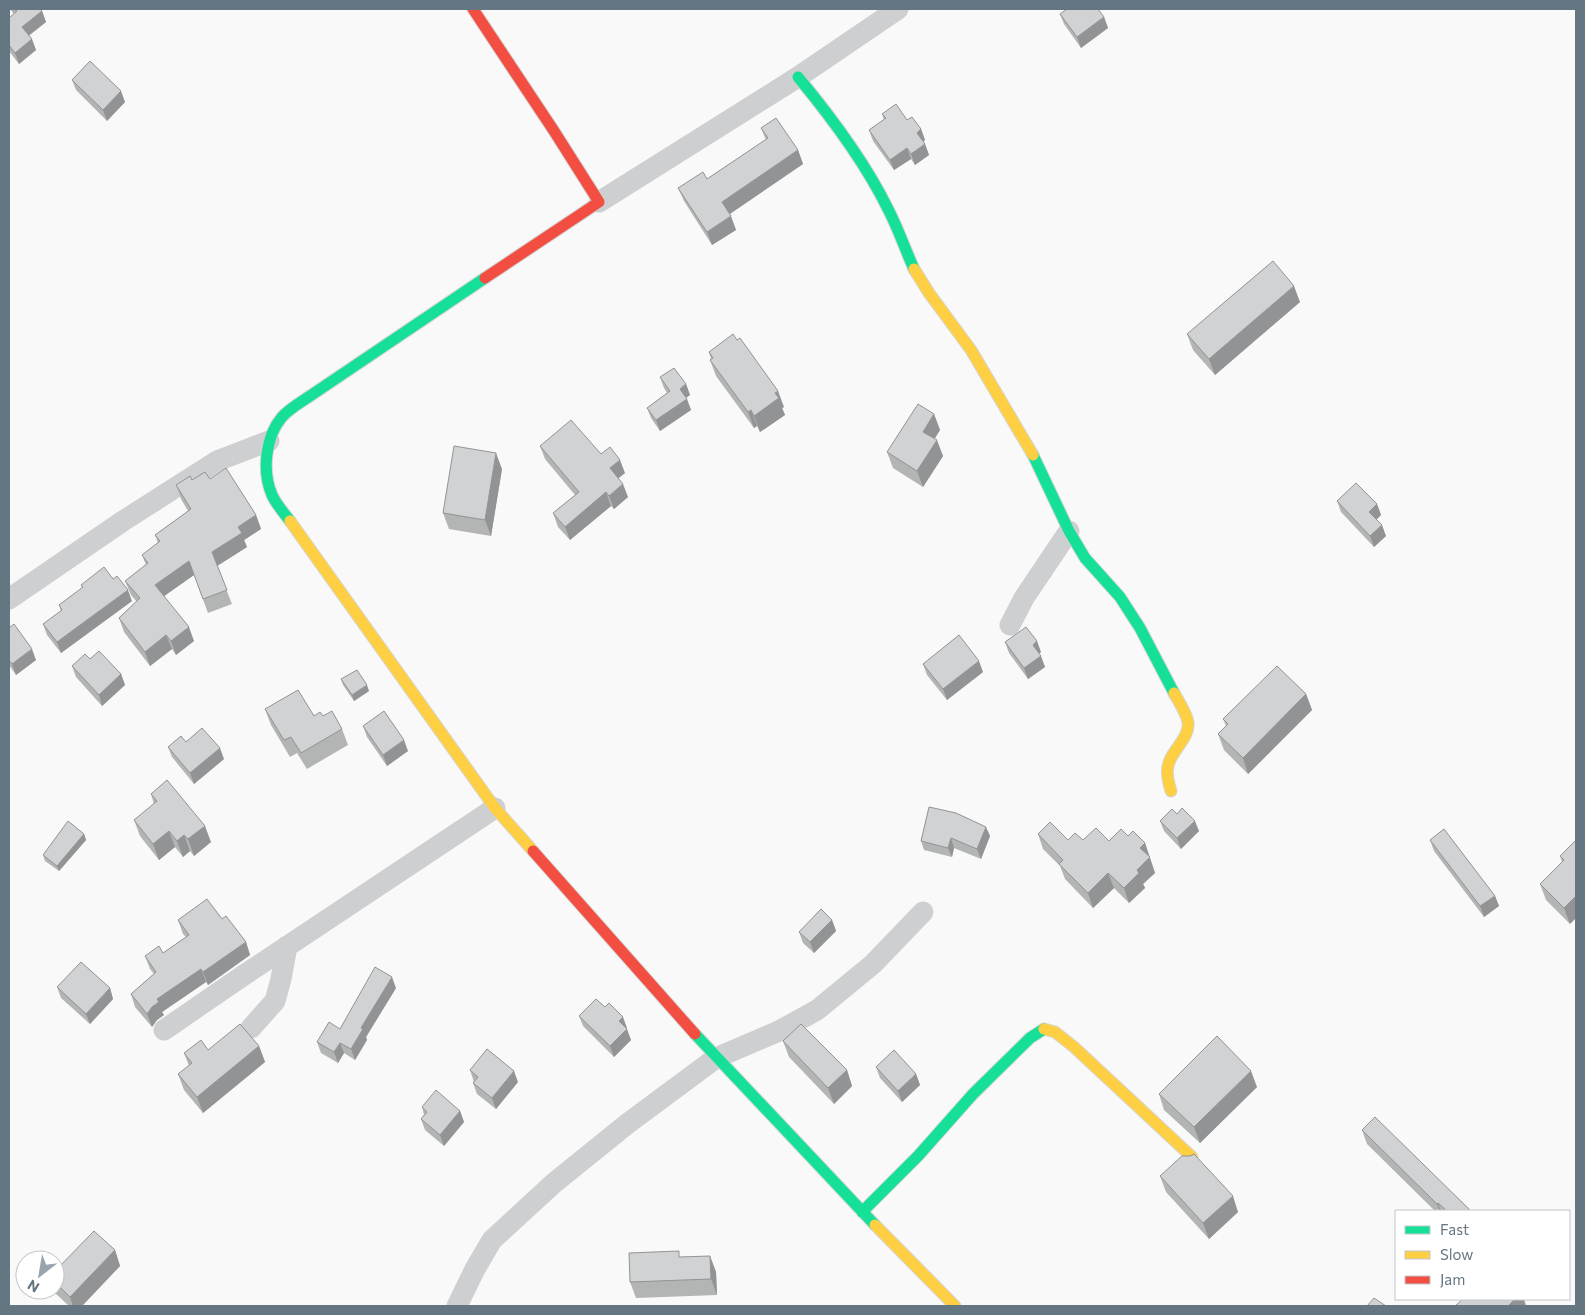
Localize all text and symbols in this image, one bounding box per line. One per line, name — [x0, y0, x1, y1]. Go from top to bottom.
legend — [1395, 1210, 1570, 1300]
text: Fast — [1440, 1220, 1469, 1238]
text: Slow — [1440, 1245, 1473, 1263]
north arrow — [15, 1250, 65, 1300]
text: Jam — [1440, 1270, 1465, 1288]
text: N — [24, 1277, 42, 1297]

